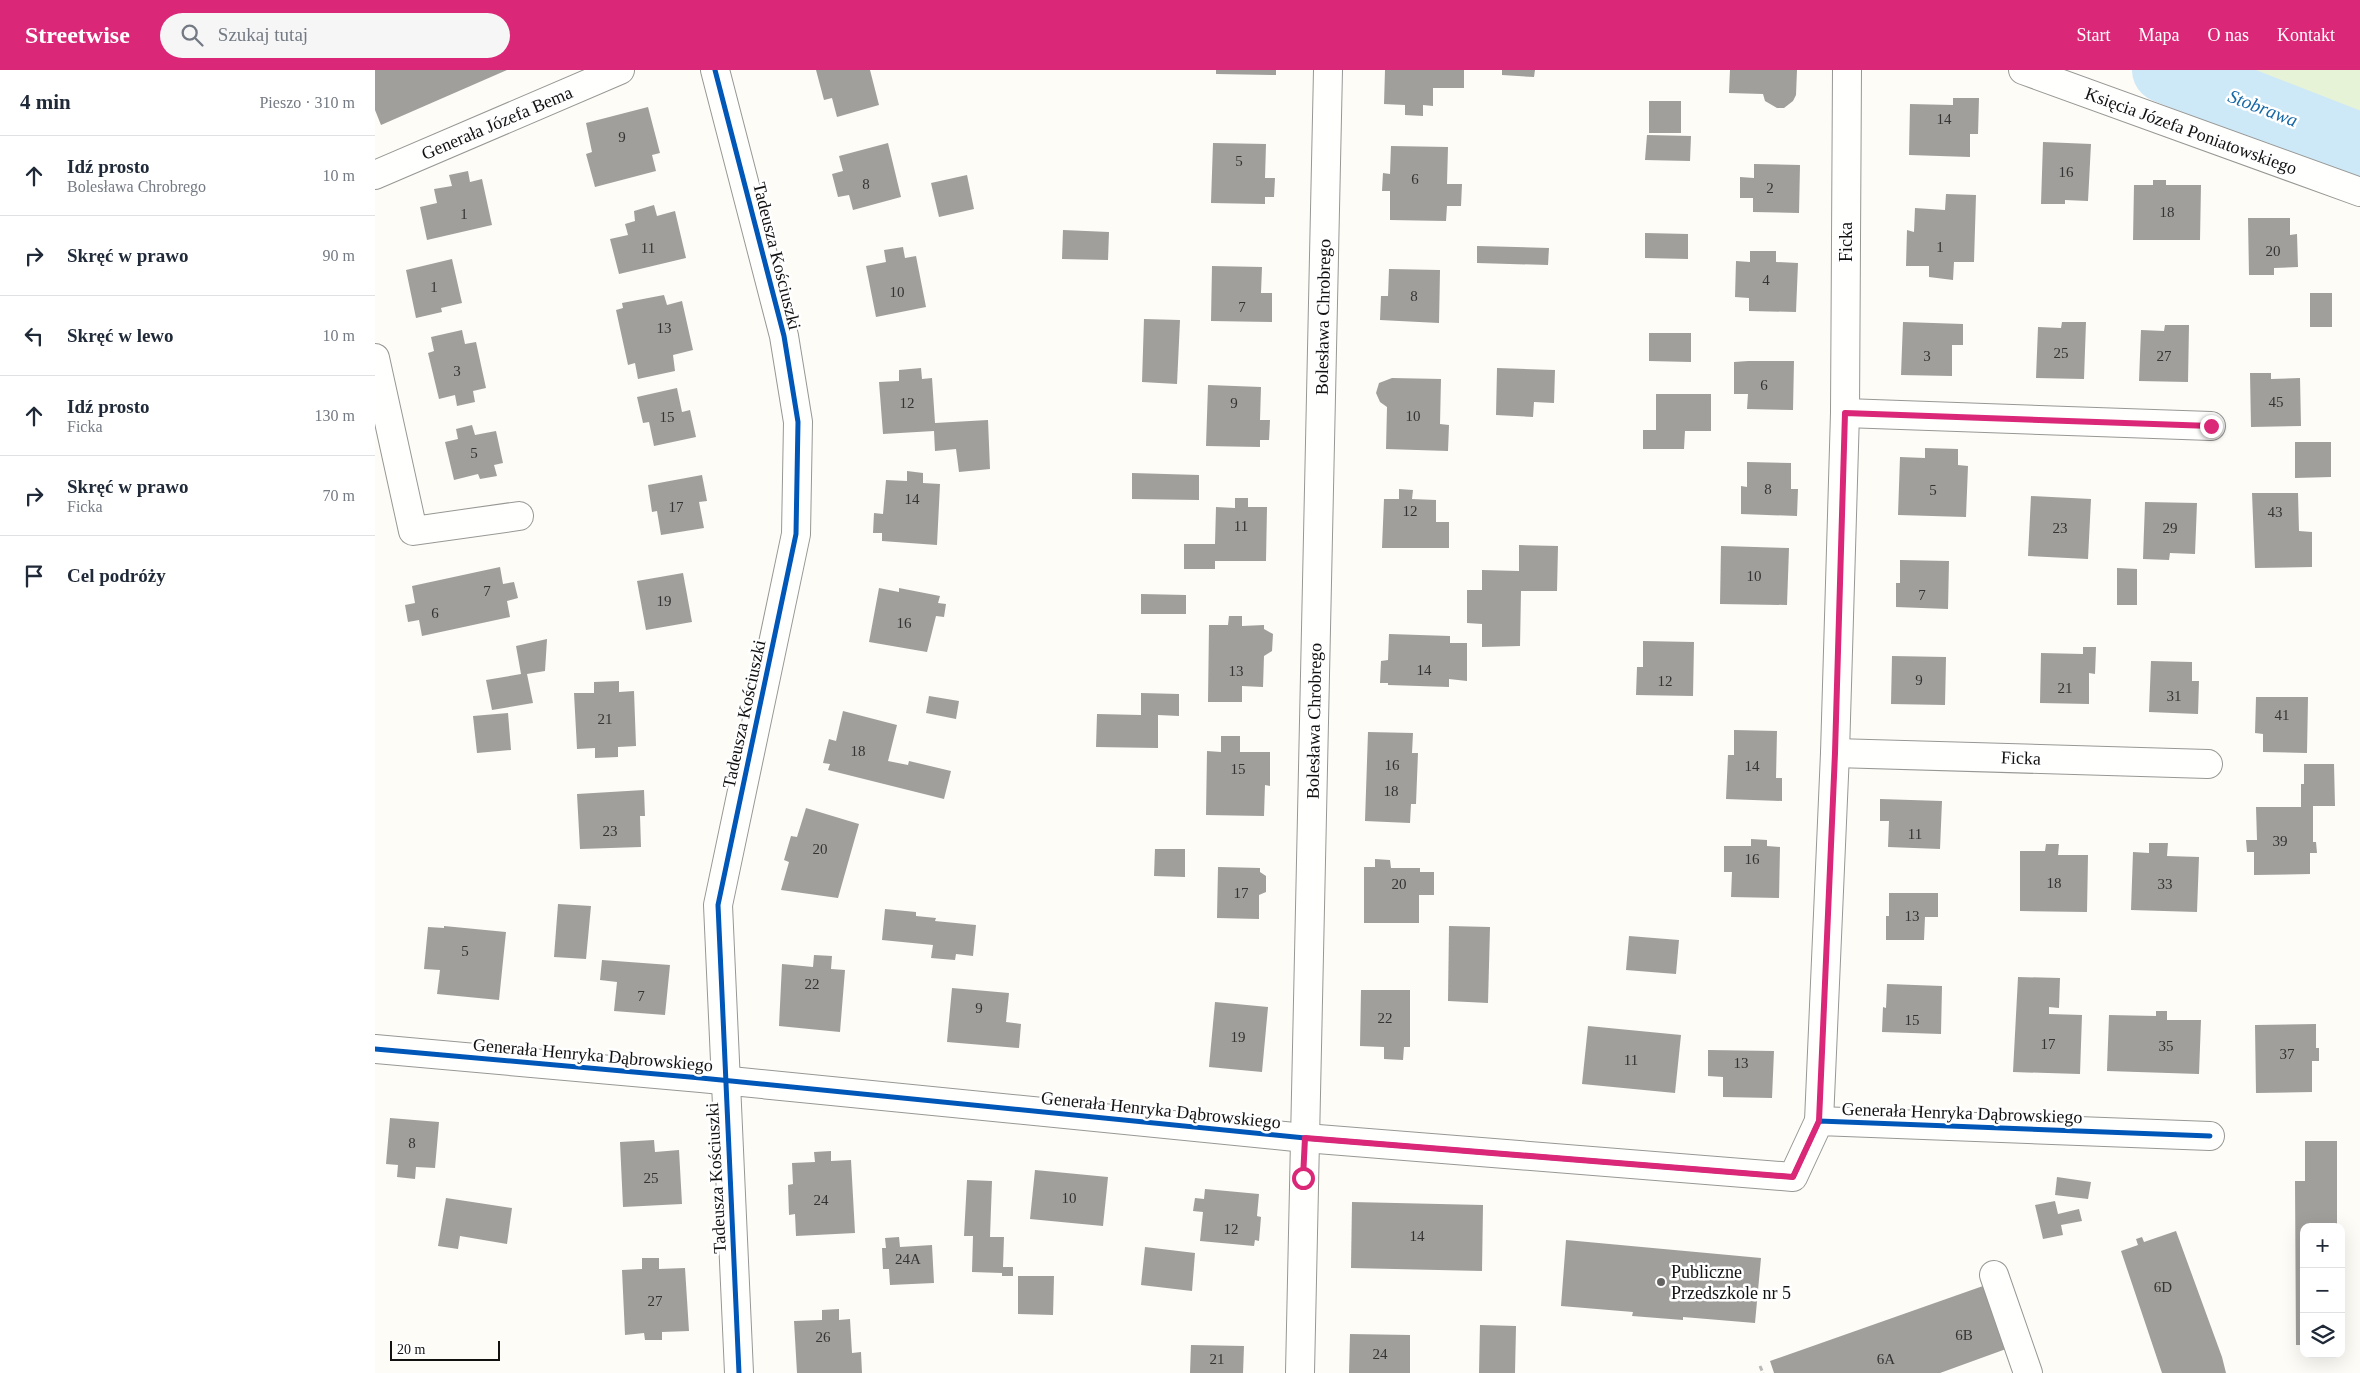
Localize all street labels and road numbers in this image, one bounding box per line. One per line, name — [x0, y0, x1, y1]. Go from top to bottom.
street label: Generała Józefa Bema — [419, 82, 575, 164]
street label: Księcia Józefa Poniatowskiego — [2082, 83, 2300, 179]
street label: Tadeusza Kościuszki — [749, 180, 805, 332]
street label: Ficka — [1836, 222, 1856, 262]
street label: Bolesława Chrobrego — [1312, 239, 1334, 395]
street label: Tadeusza Kościuszki — [719, 638, 769, 790]
street label: Bolesława Chrobrego — [1303, 643, 1325, 799]
street label: Ficka — [2001, 747, 2041, 769]
street label: Generała Henryka Dąbrowskiego — [472, 1035, 714, 1075]
street label: Generała Henryka Dąbrowskiego — [1040, 1087, 1282, 1133]
street label: Generała Henryka Dąbrowskiego — [1841, 1099, 2083, 1127]
street label: Tadeusza Kościuszki — [702, 1102, 730, 1254]

